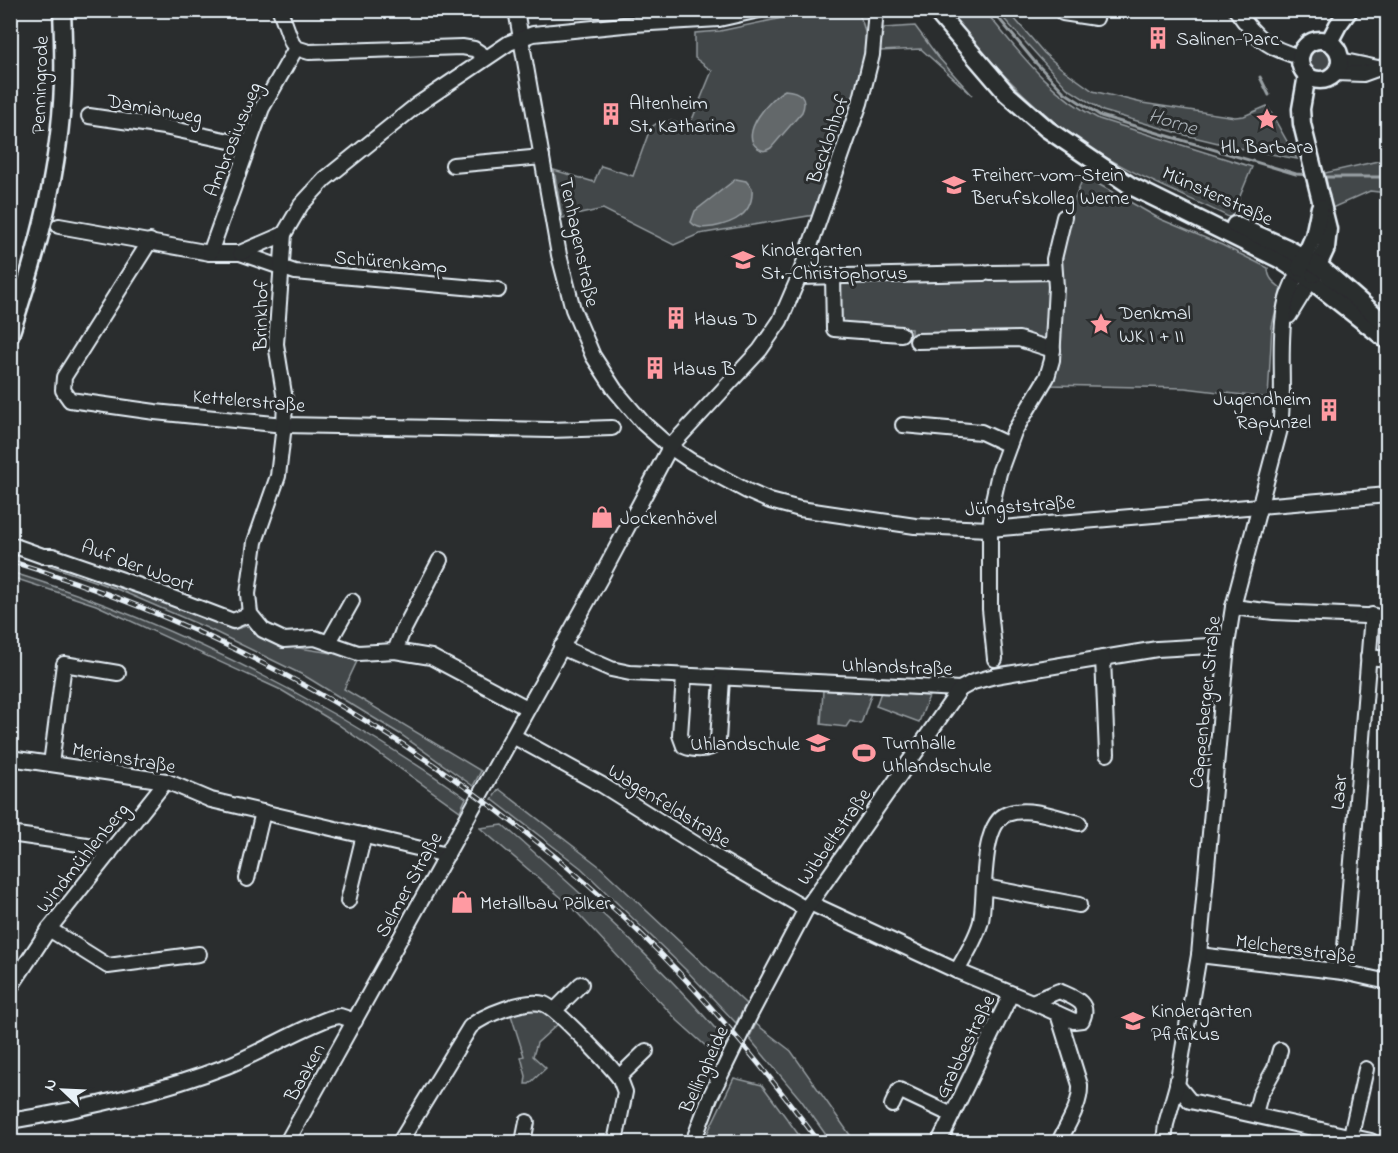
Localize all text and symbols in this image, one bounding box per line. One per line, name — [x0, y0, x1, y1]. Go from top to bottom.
building icon: Salinen-Parc — [1145, 25, 1171, 51]
place label: Salinen-Parc — [1176, 26, 1279, 55]
street label: Penningrode — [25, 35, 59, 135]
street label: Ambrosiusweg — [198, 78, 271, 202]
street label: Damianweg — [103, 88, 205, 134]
place label: Altenheim St. Katharina — [629, 90, 736, 142]
street label: Becklohhof — [800, 91, 858, 189]
building icon: Altenheim St. Katharina — [598, 101, 624, 127]
water label: Horne — [1144, 101, 1202, 145]
place icon: Hl. Barbara — [1254, 106, 1280, 132]
place label: Hl. Barbara — [1221, 134, 1313, 163]
street label: Münsterstraße — [1157, 160, 1277, 235]
place label: Freiherr-vom-Stein Berufskolleg Werne — [971, 162, 1129, 215]
school or university icon: Freiherr-vom-Stein Berufskolleg Werne — [941, 172, 967, 198]
street label: Tenhagenstraße — [549, 175, 605, 310]
place label: Kindergarten St.-Christophorus — [761, 237, 908, 289]
street label: Schürenkamp — [333, 244, 449, 283]
school or university icon: Kindergarten St.-Christophorus — [730, 247, 756, 273]
street label: Brinkhof — [247, 279, 278, 352]
place label: Denkmal WK I + II — [1118, 300, 1191, 352]
building icon: Haus D — [663, 305, 689, 331]
place label: Haus D — [694, 306, 758, 335]
place icon: Denkmal WK I + II — [1088, 311, 1114, 337]
building icon: Haus B — [642, 355, 668, 381]
place label: Haus B — [673, 356, 735, 385]
street label: Kettelerstraße — [191, 383, 306, 422]
place label: Jugendheim Rapunzel — [1213, 386, 1311, 438]
building icon: Jugendheim Rapunzel — [1316, 397, 1342, 423]
street label: Jüngststraße — [964, 489, 1076, 527]
shop icon: Jockenhövel — [589, 504, 615, 530]
place label: Jockenhövel — [620, 505, 717, 534]
street label: Auf der Woort — [76, 533, 198, 601]
street label: Cappenberger Straße — [1183, 615, 1231, 790]
street label: Uhlandstraße — [841, 652, 953, 685]
school or university icon: Uhlandschule — [805, 730, 831, 756]
place label: Turnhalle Uhlandschule — [882, 730, 992, 782]
place label: Uhlandschule — [690, 731, 800, 760]
street label: Merianstraße — [69, 736, 178, 783]
sports icon: Turnhalle Uhlandschule — [851, 740, 877, 766]
street label: Wagenfeldstraße — [601, 758, 736, 857]
street label: Laar — [1325, 773, 1357, 811]
street label: Wibbeltstraße — [791, 783, 879, 892]
street label: Windmühlenberg — [30, 797, 138, 921]
street label: Selmer Straße — [369, 827, 451, 943]
shop icon: Metallbau Pölker — [449, 889, 475, 915]
place label: Metallbau Pölker — [480, 890, 611, 919]
street label: Melchersstraße — [1233, 928, 1358, 973]
street label: Grabbestraße — [929, 990, 1004, 1104]
place label: Kindergarten Pfiffikus — [1151, 998, 1252, 1050]
school or university icon: Kindergarten Pfiffikus — [1120, 1008, 1146, 1034]
street label: Bellingheide — [673, 1022, 738, 1120]
street label: Baaken — [278, 1039, 334, 1109]
north arrow — [33, 1060, 93, 1120]
text: N — [38, 1075, 64, 1095]

